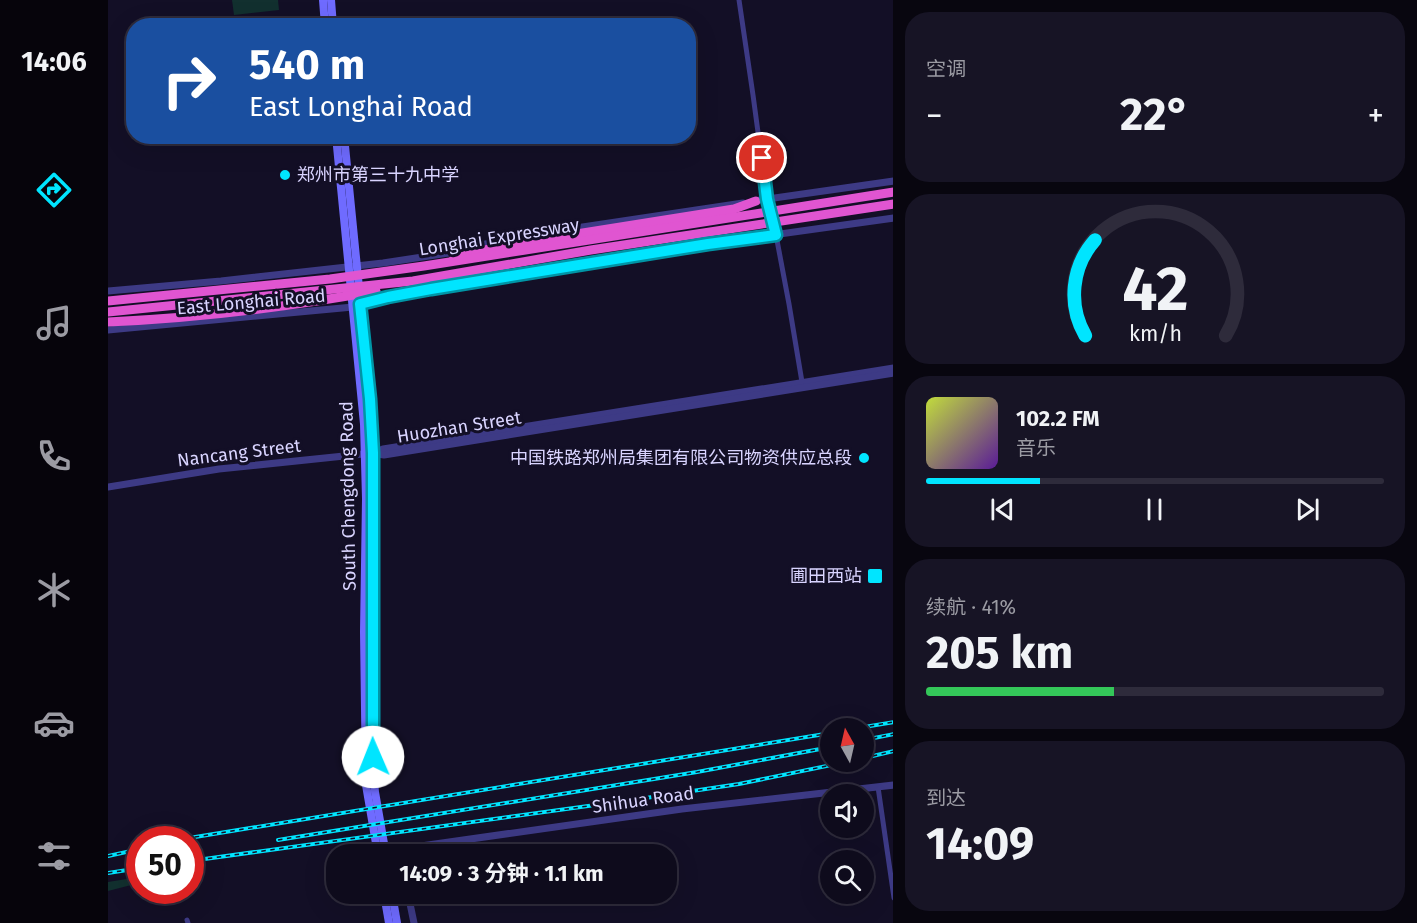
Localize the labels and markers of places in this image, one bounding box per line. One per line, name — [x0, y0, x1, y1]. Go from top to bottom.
pin — [736, 132, 787, 183]
place label: 郑州市第三十九中学 — [297, 164, 459, 186]
marker: 郑州市第三十九中学 — [278, 168, 292, 182]
place label: 中国铁路郑州局集团有限公司物资供应总段 — [510, 447, 852, 469]
marker: 中国铁路郑州局集团有限公司物资供应总段 — [857, 451, 871, 465]
place label: 圃田西站 — [790, 565, 862, 587]
marker: 圃田西站 — [866, 567, 884, 585]

